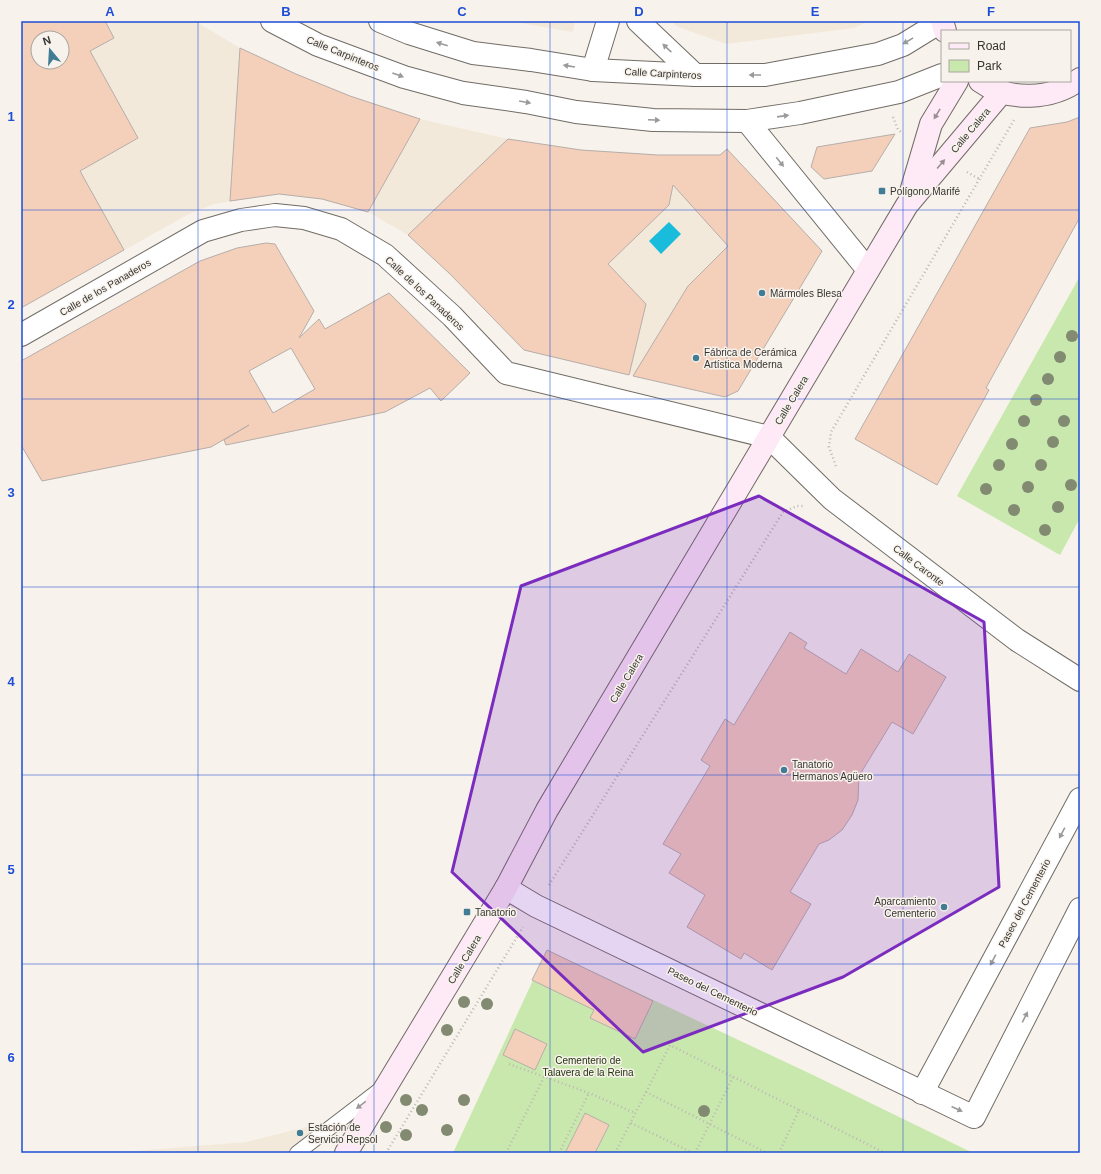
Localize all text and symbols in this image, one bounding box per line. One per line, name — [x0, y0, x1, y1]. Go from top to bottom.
text: A — [105, 4, 115, 19]
text: B — [281, 4, 291, 19]
text: C — [457, 4, 467, 19]
text: D — [634, 4, 644, 19]
text: E — [811, 4, 820, 19]
text: F — [987, 4, 995, 19]
north arrow — [30, 30, 70, 70]
legend — [941, 30, 1071, 82]
text: N — [41, 34, 53, 47]
street label: Calle Carpinteros — [305, 34, 381, 73]
one-way arrow — [902, 38, 914, 45]
text: Road — [977, 39, 1006, 53]
one-way arrow — [435, 41, 447, 47]
one-way arrow — [662, 44, 671, 53]
text: Park — [977, 59, 1003, 73]
one-way arrow — [563, 63, 575, 69]
street label: Calle Carpinteros — [624, 66, 702, 81]
one-way arrow — [393, 72, 405, 78]
one-way arrow — [748, 72, 761, 78]
one-way arrow — [519, 99, 531, 105]
street label: Calle Calera — [948, 105, 993, 155]
text: 1 — [7, 109, 15, 124]
one-way arrow — [933, 109, 941, 119]
one-way arrow — [777, 112, 789, 119]
one-way arrow — [648, 116, 660, 123]
one-way arrow — [776, 156, 785, 167]
one-way arrow — [937, 159, 946, 169]
marker: Polígono Marifé — [877, 186, 887, 196]
place label: Polígono Marifé — [890, 186, 960, 197]
street label: Calle de los Panaderos — [383, 254, 466, 333]
street label: Calle de los Panaderos — [58, 257, 153, 318]
marker: Mármoles Blesa — [757, 288, 767, 298]
place label: Mármoles Blesa — [770, 288, 842, 299]
text: 2 — [7, 297, 15, 312]
place label: Fábrica de Cerámica Artística Moderna — [704, 347, 797, 370]
marker: Fábrica de Cerámica Artística Moderna — [691, 353, 701, 363]
street label: Calle Calera — [773, 373, 811, 427]
text: 3 — [7, 485, 15, 500]
street label: Calle Caronte — [891, 543, 947, 588]
street label: Calle Calera — [608, 651, 646, 705]
text: 4 — [7, 674, 15, 689]
place label: Tanatorio Hermanos Agüero — [792, 759, 873, 782]
marker: Tanatorio Hermanos Agüero — [779, 765, 789, 775]
one-way arrow — [1058, 827, 1065, 839]
street label: Paseo del Cementerio — [996, 857, 1053, 950]
text: 5 — [7, 862, 15, 877]
place label: Aparcamiento Cementerio — [874, 896, 936, 919]
marker: Aparcamiento Cementerio — [939, 902, 949, 912]
marker: Tanatorio — [462, 907, 472, 917]
place label: Tanatorio — [475, 907, 517, 918]
street label: Calle Calera — [446, 932, 484, 986]
one-way arrow — [990, 954, 997, 966]
street label: Paseo del Cementerio — [666, 965, 760, 1018]
one-way arrow — [1021, 1012, 1028, 1023]
text: 6 — [7, 1050, 15, 1065]
park label: Cementerio de Talavera de la Reina — [542, 1055, 634, 1078]
one-way arrow — [355, 1100, 366, 1109]
one-way arrow — [952, 1106, 963, 1112]
place label: Estación de Servicio Repsol — [308, 1122, 377, 1145]
marker: Estación de Servicio Repsol — [295, 1128, 305, 1138]

